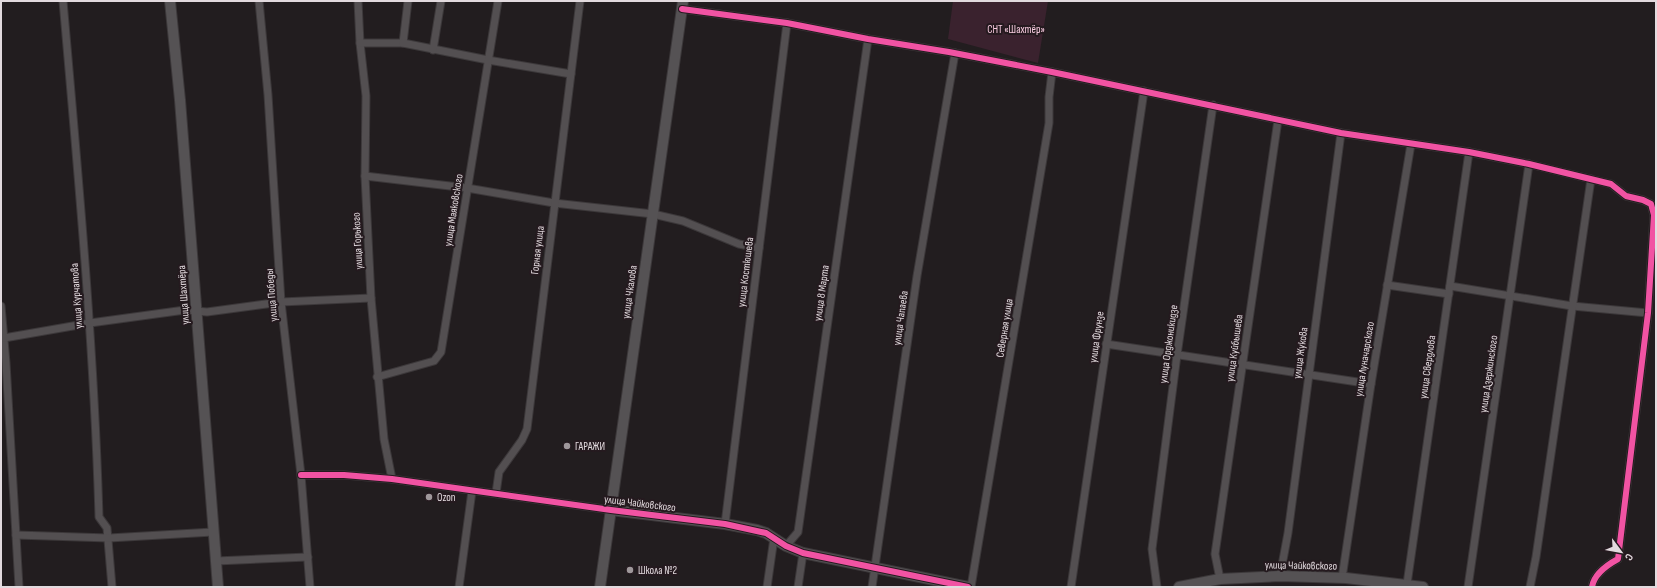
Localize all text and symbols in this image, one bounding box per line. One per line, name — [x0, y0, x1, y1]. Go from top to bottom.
park label: СНТ «Шахтёр» — [987, 23, 1045, 36]
street label: улица Маяковского — [441, 173, 466, 247]
street label: улица Горького — [349, 212, 365, 270]
street label: Горная улица — [528, 225, 547, 275]
street label: улица Костюшева — [735, 236, 756, 308]
street label: улица Курчатова — [68, 263, 85, 329]
street label: улица Чкалова — [619, 264, 640, 320]
street label: улица 8 Марта — [811, 264, 832, 322]
street label: улица Шахтёра — [175, 265, 192, 325]
street label: улица Победы — [263, 268, 280, 322]
street label: улица Чапаева — [890, 290, 911, 346]
street label: Северная улица — [993, 298, 1016, 359]
street label: улица Орджоникидзе — [1157, 304, 1180, 384]
street label: улица Фрунзе — [1086, 310, 1107, 364]
street label: улица Куйбышева — [1223, 314, 1246, 383]
street label: улица Луначарского — [1352, 320, 1377, 397]
street label: улица Жукова — [1290, 326, 1311, 380]
street label: улица Дзержинского — [1477, 334, 1500, 414]
street label: улица Свердлова — [1417, 335, 1438, 400]
place label: ГАРАЖИ — [575, 440, 605, 453]
marker: ГАРАЖИ — [562, 441, 572, 451]
place label: Ozon — [437, 491, 456, 504]
marker: Ozon — [424, 492, 434, 502]
street label: улица Чайковского — [603, 493, 677, 514]
north arrow — [1601, 532, 1641, 572]
text: С — [1622, 551, 1636, 563]
street label: улица Чайковского — [1265, 558, 1338, 573]
place label: Школа №2 — [638, 564, 677, 577]
marker: Школа №2 — [625, 565, 635, 575]

